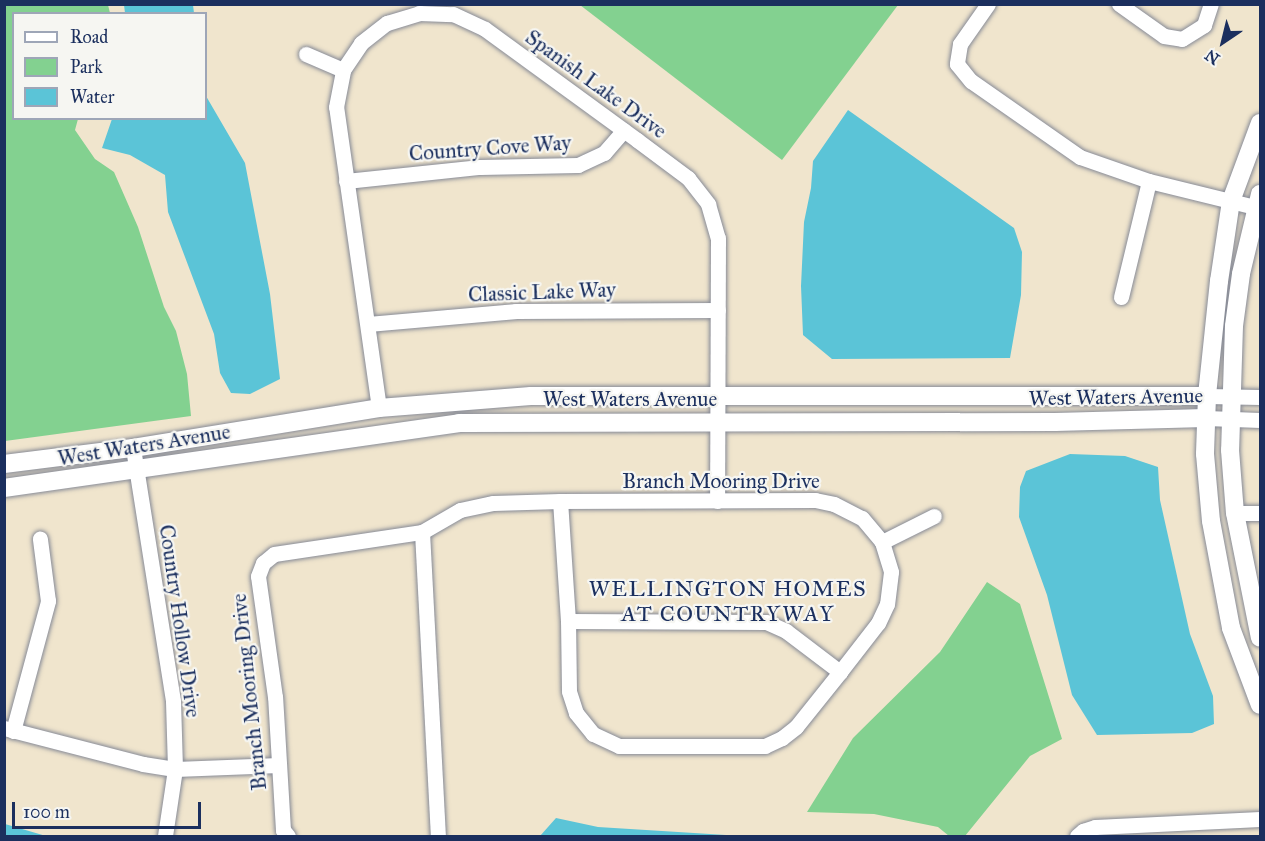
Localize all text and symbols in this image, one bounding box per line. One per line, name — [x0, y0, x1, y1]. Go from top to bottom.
legend — [12, 12, 207, 120]
north arrow — [1193, 12, 1253, 72]
street label: Spanish Lake Drive — [521, 24, 671, 144]
text: Road — [70, 26, 108, 48]
text: N — [1201, 45, 1223, 69]
text: Park — [70, 56, 103, 78]
text: Water — [70, 86, 114, 108]
street label: Country Cove Way — [408, 130, 572, 166]
street label: Classic Lake Way — [468, 277, 616, 307]
street label: West Waters Avenue — [1029, 383, 1203, 411]
street label: West Waters Avenue — [543, 386, 717, 412]
street label: West Waters Avenue — [56, 419, 232, 471]
street label: Branch Mooring Drive — [622, 468, 820, 494]
street label: Country Hollow Drive — [154, 523, 206, 719]
district label: WELLINGTON HOMES AT COUNTRYWAY — [589, 575, 867, 626]
street label: Branch Mooring Drive — [226, 592, 272, 792]
scale bar — [15, 790, 204, 828]
text: 100 m — [23, 801, 70, 823]

